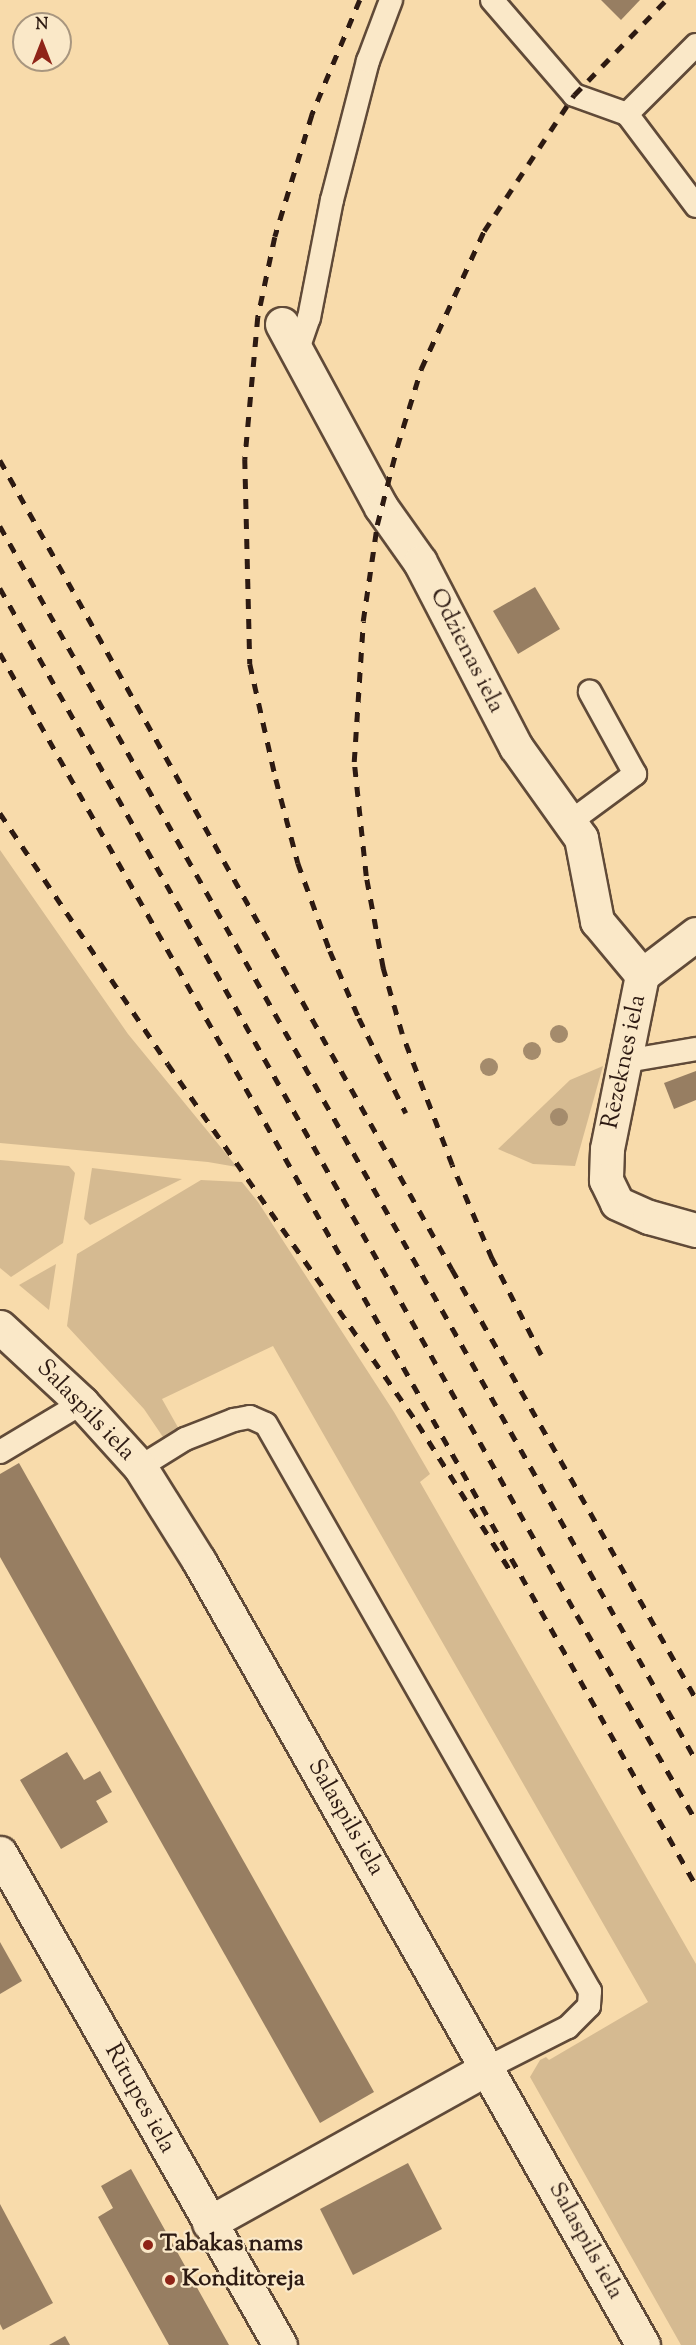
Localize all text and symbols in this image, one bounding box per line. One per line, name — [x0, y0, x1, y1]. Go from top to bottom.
north arrow — [12, 12, 72, 72]
text: N — [36, 14, 48, 37]
street label: Odzienas iela — [422, 584, 510, 718]
street label: Rēzeknes iela — [597, 992, 653, 1132]
street label: Salaspils iela — [30, 1354, 140, 1468]
street label: Salaspils iela — [300, 1755, 390, 1881]
street label: Rītupes iela — [97, 2039, 181, 2159]
street label: Salaspils iela — [541, 2177, 629, 2305]
place label: Tabakas nams — [160, 2231, 303, 2259]
marker: Tabakas nams — [141, 2238, 155, 2252]
place label: Konditoreja — [182, 2266, 305, 2294]
marker: Konditoreja — [163, 2273, 177, 2287]

